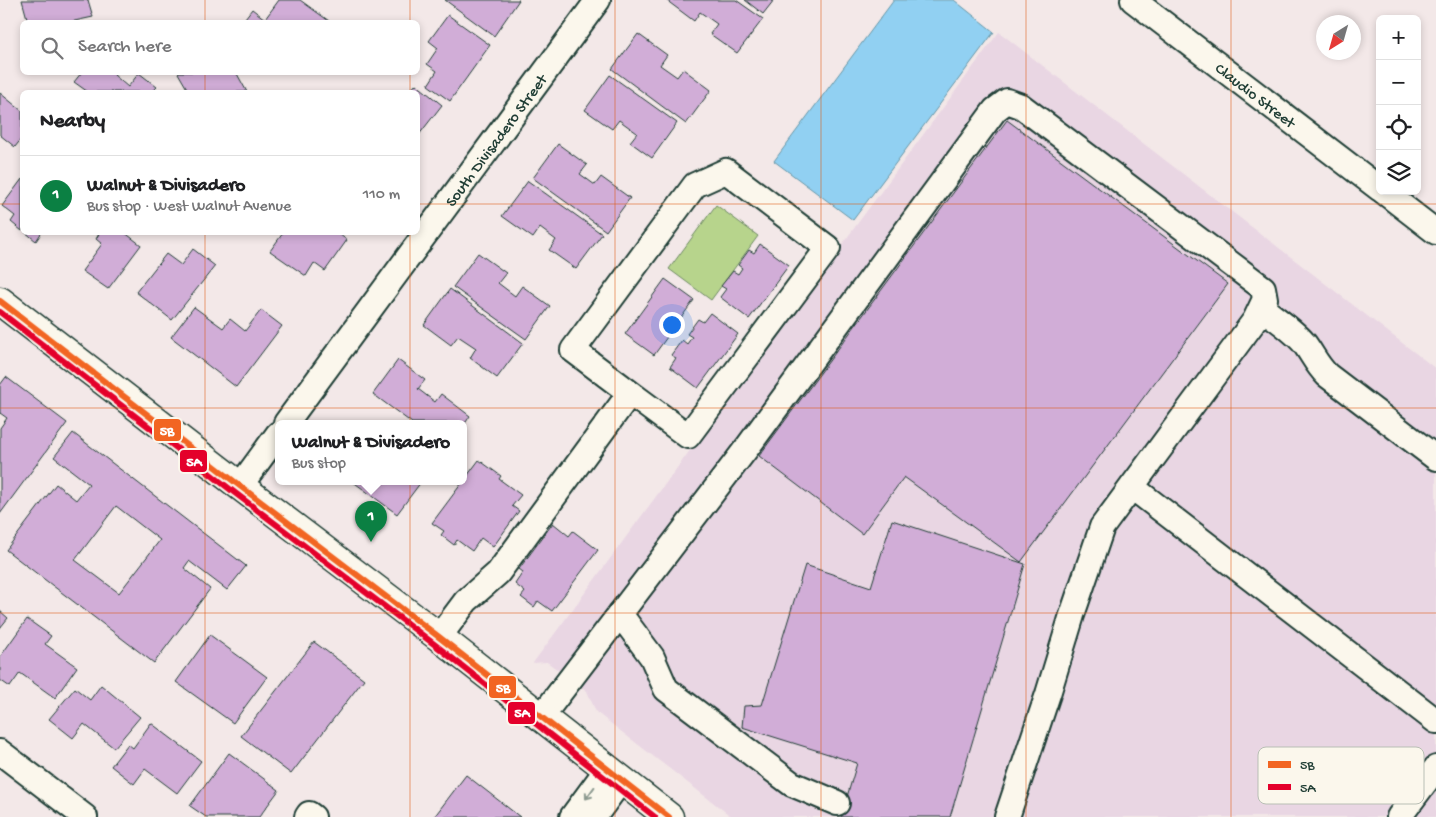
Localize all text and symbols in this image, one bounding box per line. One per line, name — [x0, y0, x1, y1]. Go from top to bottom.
north arrow — [1316, 15, 1361, 60]
map controls — [1376, 15, 1421, 195]
button: + — [1376, 15, 1421, 60]
search box — [20, 20, 420, 75]
icon: search — [38, 34, 66, 62]
text: Search here — [78, 36, 172, 59]
street label: Claudio Street — [1210, 60, 1299, 135]
button: − — [1376, 60, 1421, 105]
street label: South Divisadero Street — [443, 71, 554, 212]
button: locate — [1376, 105, 1421, 150]
text: Nearby — [40, 110, 105, 135]
button: layers — [1376, 150, 1421, 195]
text: Walnut & Divisadero — [87, 175, 245, 198]
text: 1 — [53, 186, 59, 205]
text: 110 m — [363, 186, 400, 205]
text: Bus stop · West Walnut Avenue — [87, 198, 291, 217]
your location — [659, 312, 685, 338]
line badge: 5B — [153, 418, 182, 442]
popup — [275, 420, 467, 485]
text: 5B — [160, 424, 175, 441]
text: Walnut & Divisadero — [292, 432, 450, 455]
line badge: 5A — [179, 449, 208, 473]
text: 5A — [186, 455, 204, 472]
text: Bus stop — [292, 455, 346, 474]
pin: 1 — [355, 501, 387, 542]
line badge: 5B — [488, 675, 517, 699]
text: 5B — [496, 681, 511, 698]
line badge: 5A — [507, 701, 536, 725]
text: 5A — [514, 706, 532, 723]
legend — [1258, 747, 1424, 804]
text: 5B — [1300, 758, 1315, 775]
text: 5A — [1300, 781, 1316, 798]
one-way arrow — [585, 786, 596, 799]

